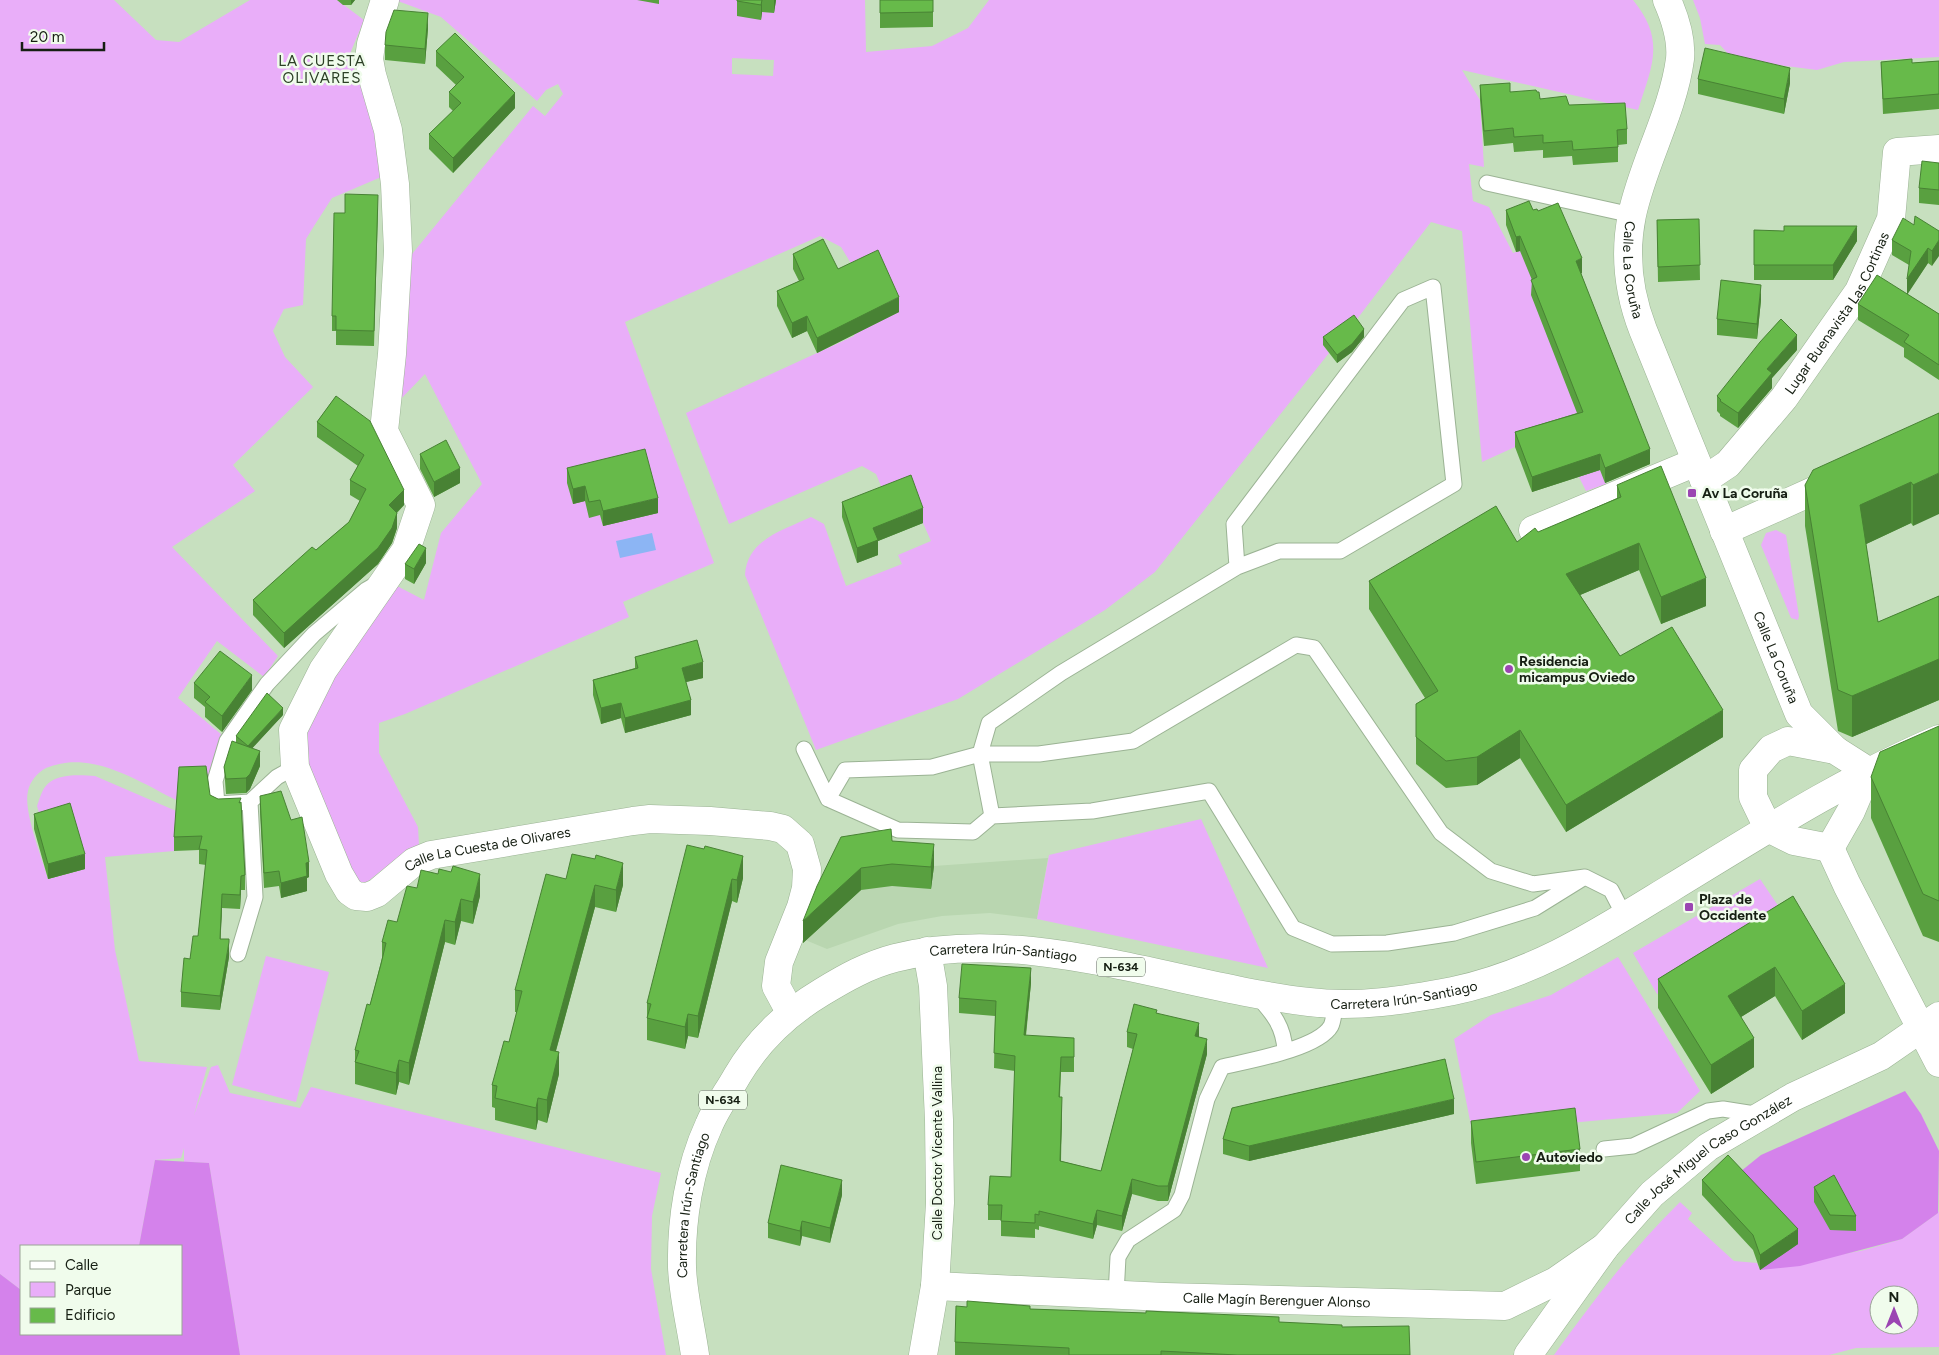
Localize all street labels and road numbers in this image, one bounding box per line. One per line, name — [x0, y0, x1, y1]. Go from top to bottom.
street label: Calle La Coruña — [1619, 220, 1646, 321]
street label: Lugar Buenavista Las Cortinas — [1781, 229, 1893, 398]
street label: Calle La Coruña — [1749, 609, 1802, 706]
street label: Calle La Cuesta de Olivares — [401, 824, 572, 876]
street label: Carretera Irún-Santiago — [928, 940, 1078, 966]
road number: N-634 — [1097, 958, 1145, 976]
street label: Carretera Irún-Santiago — [1330, 977, 1479, 1013]
street label: Calle Doctor Vicente Vallina — [929, 1066, 946, 1240]
road number: N-634 — [699, 1090, 747, 1110]
street label: Calle José Miguel Caso González — [1621, 1092, 1795, 1228]
street label: Carretera Irún-Santiago — [674, 1130, 714, 1279]
street label: Calle Magín Berenguer Alonso — [1183, 1289, 1371, 1311]

